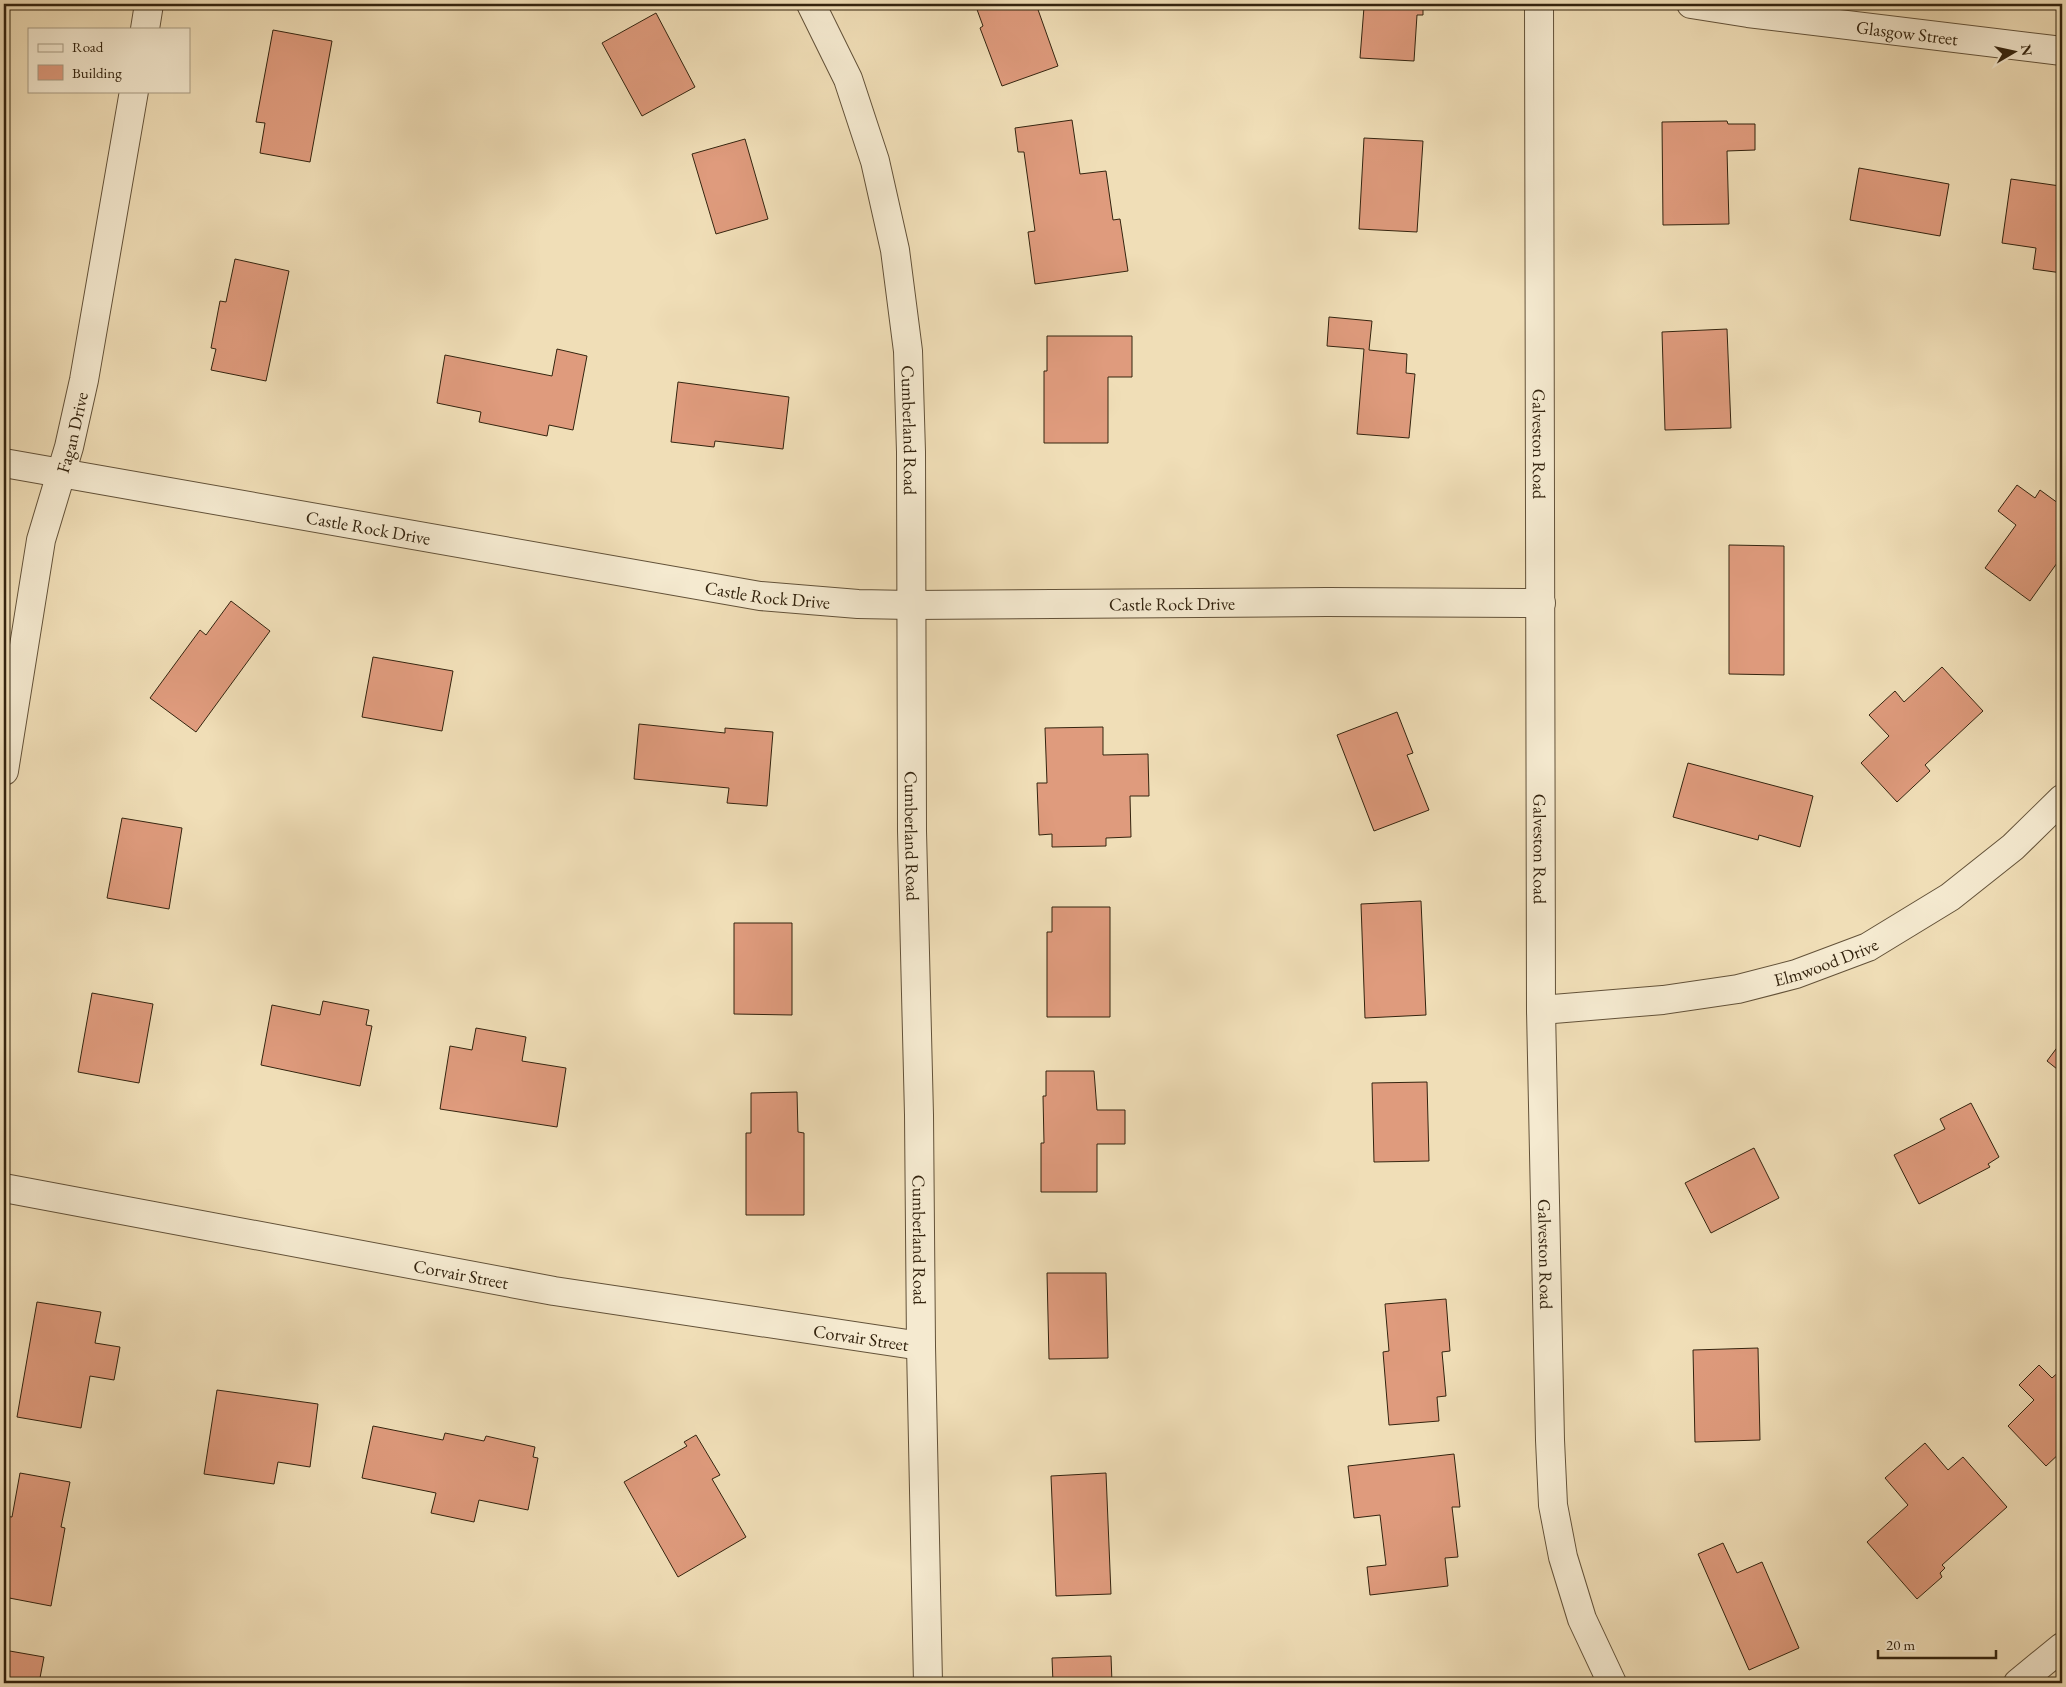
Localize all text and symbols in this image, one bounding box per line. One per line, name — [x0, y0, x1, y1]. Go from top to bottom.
street label: Glasgow Street — [1855, 15, 1960, 50]
legend — [28, 28, 190, 92]
north arrow — [1988, 28, 2038, 78]
text: Road — [72, 37, 104, 56]
text: N — [2017, 43, 2037, 58]
text: Building — [72, 63, 122, 82]
street label: Cumberland Road — [897, 365, 923, 496]
street label: Galveston Road — [1528, 389, 1551, 500]
street label: Fagan Drive — [50, 390, 92, 476]
street label: Castle Rock Drive — [304, 505, 432, 549]
street label: Castle Rock Drive — [703, 575, 831, 613]
street label: Castle Rock Drive — [1109, 591, 1235, 615]
street label: Cumberland Road — [900, 771, 925, 902]
street label: Galveston Road — [1529, 794, 1552, 905]
street label: Elmwood Drive — [1771, 932, 1882, 991]
street label: Cumberland Road — [908, 1175, 932, 1306]
street label: Galveston Road — [1533, 1199, 1559, 1310]
street label: Corvair Street — [412, 1253, 511, 1294]
street label: Corvair Street — [812, 1319, 911, 1356]
scale bar — [1878, 1627, 1996, 1659]
text: 20 m — [1886, 1635, 1915, 1654]

